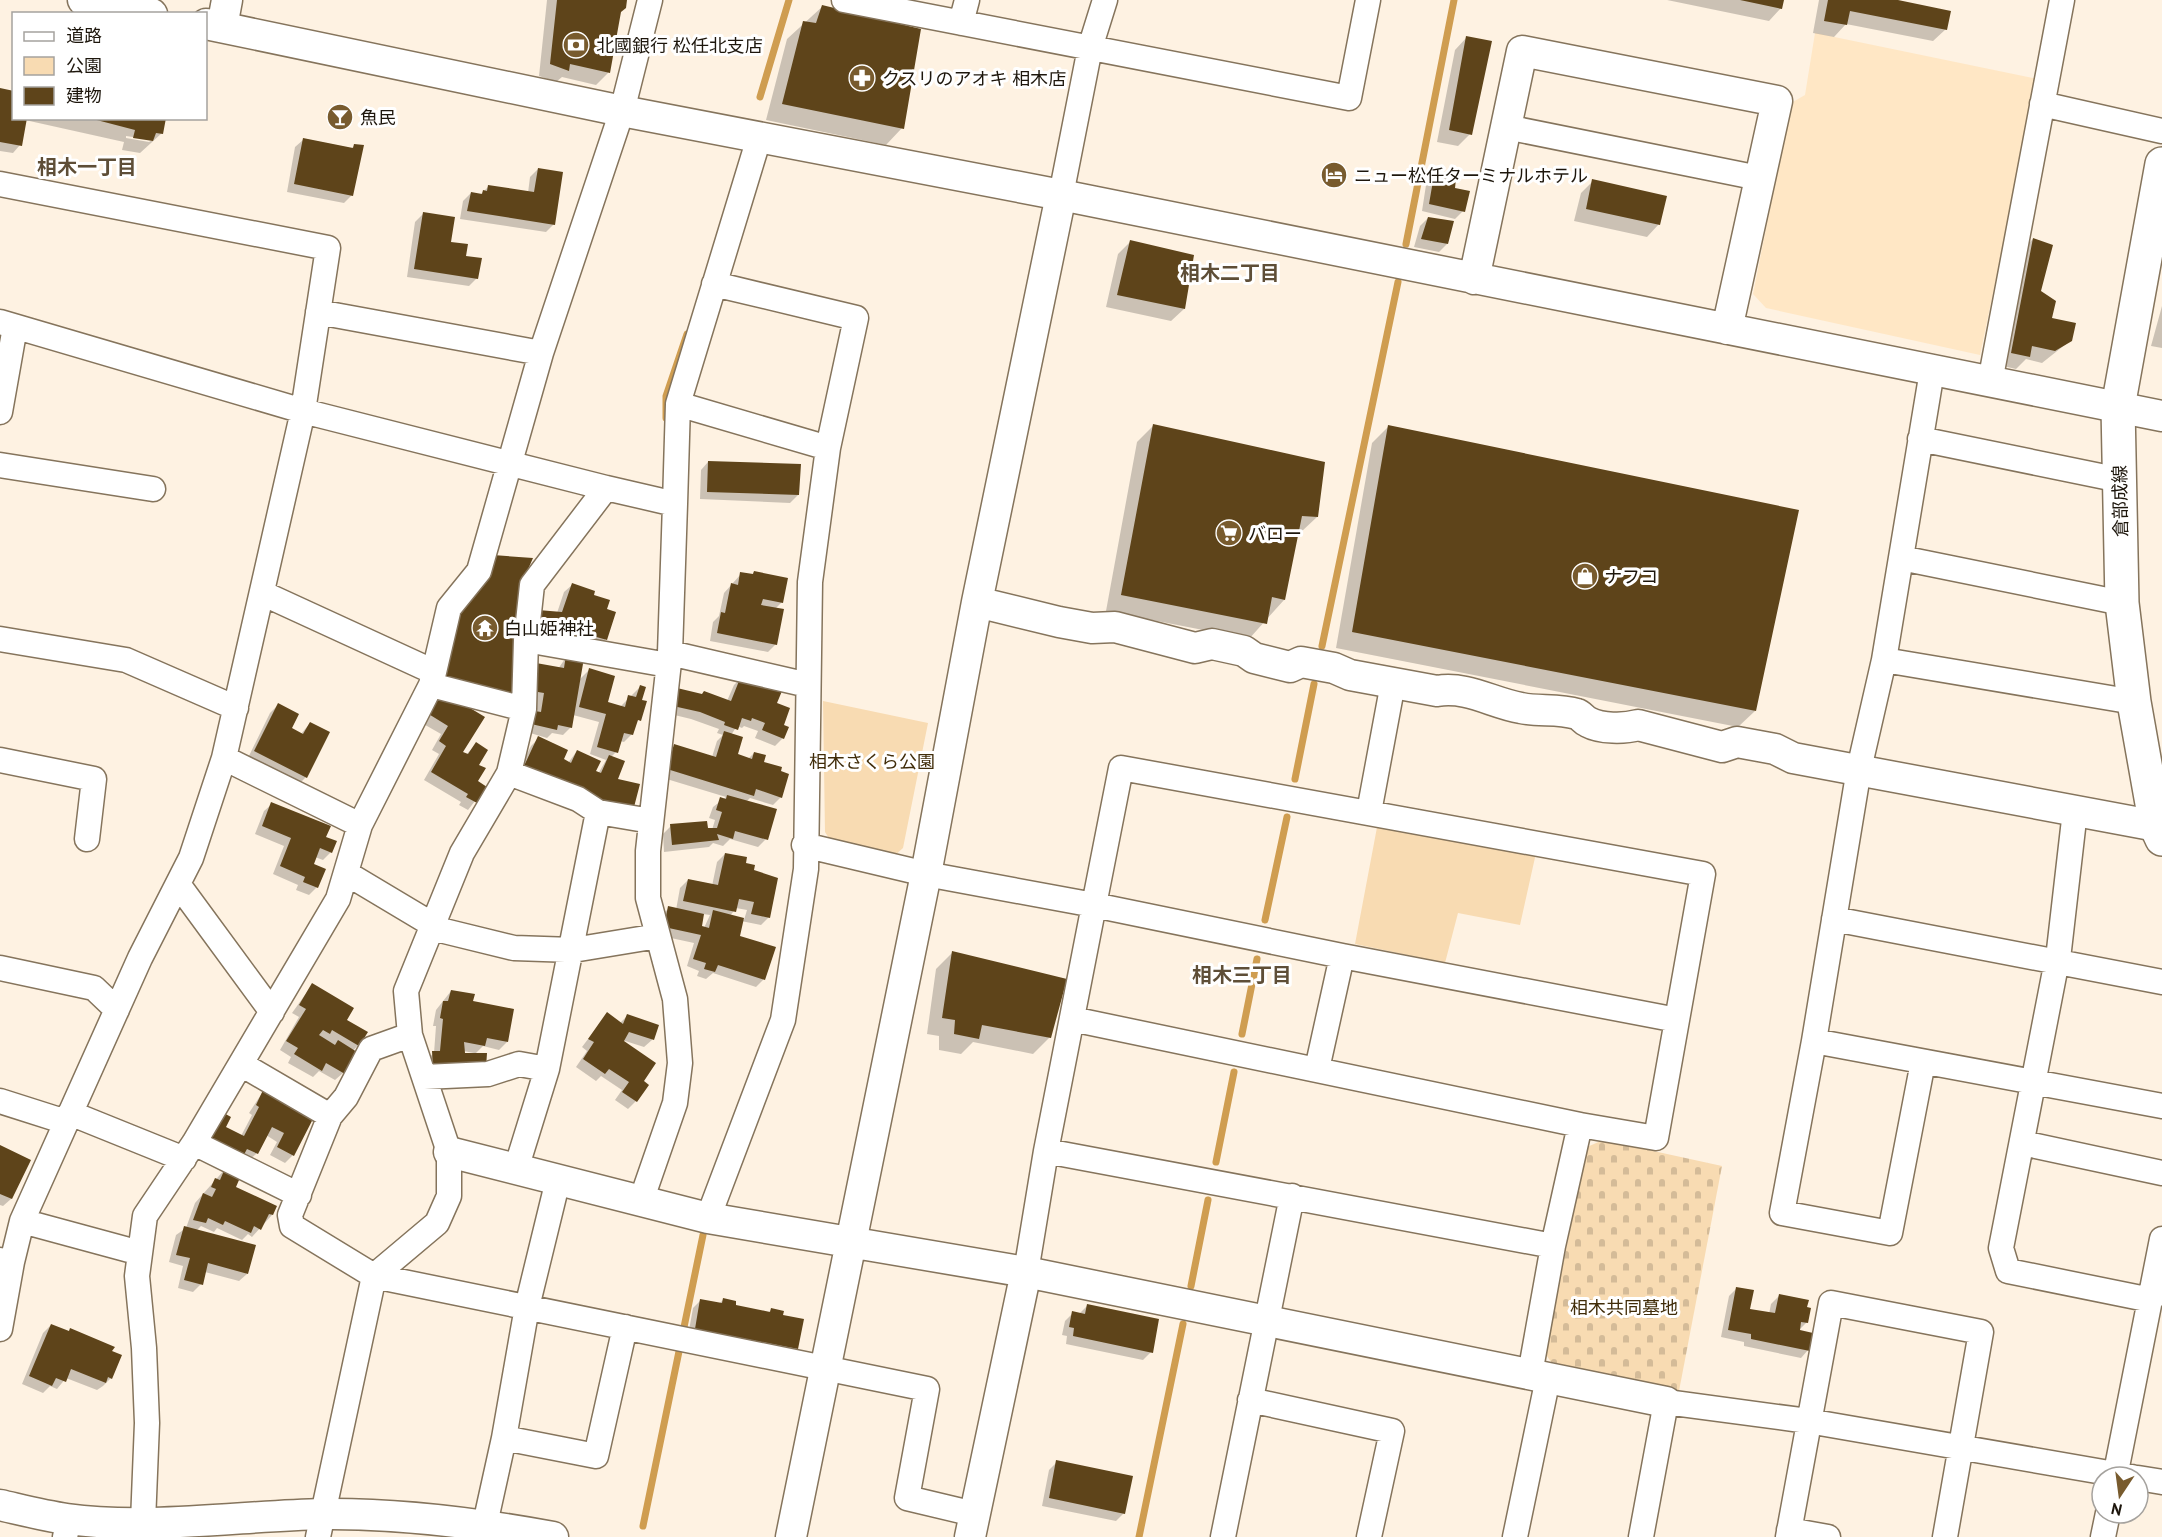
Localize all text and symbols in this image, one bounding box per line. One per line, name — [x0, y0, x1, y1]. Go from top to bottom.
legend — [12, 12, 207, 120]
text: 道路 — [66, 24, 102, 47]
bank icon: 北國銀行 松任北支店 — [561, 30, 591, 60]
place label: 北國銀行 松任北支店 — [596, 34, 763, 57]
text: 公園 — [66, 54, 102, 77]
pharmacy icon: クスリのアオキ 相木店 — [847, 63, 877, 93]
place label: クスリのアオキ 相木店 — [882, 67, 1066, 90]
text: 建物 — [66, 84, 102, 107]
bar icon: 魚民 — [325, 102, 355, 132]
place label: 魚民 — [360, 106, 396, 129]
district label: 相木一丁目 — [37, 154, 137, 180]
hotel icon: ニュー松任ターミナルホテル — [1319, 160, 1349, 190]
place label: ニュー松任ターミナルホテル — [1354, 164, 1588, 187]
district label: 相木二丁目 — [1180, 260, 1280, 286]
street label: 倉部成線 — [2108, 465, 2132, 537]
supermarket icon: バロー — [1214, 518, 1244, 548]
place label: バロー — [1248, 522, 1302, 545]
shop icon: ナフコ — [1570, 561, 1600, 591]
place label: ナフコ — [1604, 565, 1658, 588]
temple icon: 白山姫神社 — [470, 613, 500, 643]
place label: 白山姫神社 — [504, 617, 594, 640]
park label: 相木さくら公園 — [809, 750, 935, 773]
district label: 相木三丁目 — [1192, 962, 1292, 988]
park label: 相木共同墓地 — [1570, 1296, 1678, 1319]
north arrow — [2090, 1465, 2150, 1525]
text: N — [2109, 1499, 2124, 1521]

